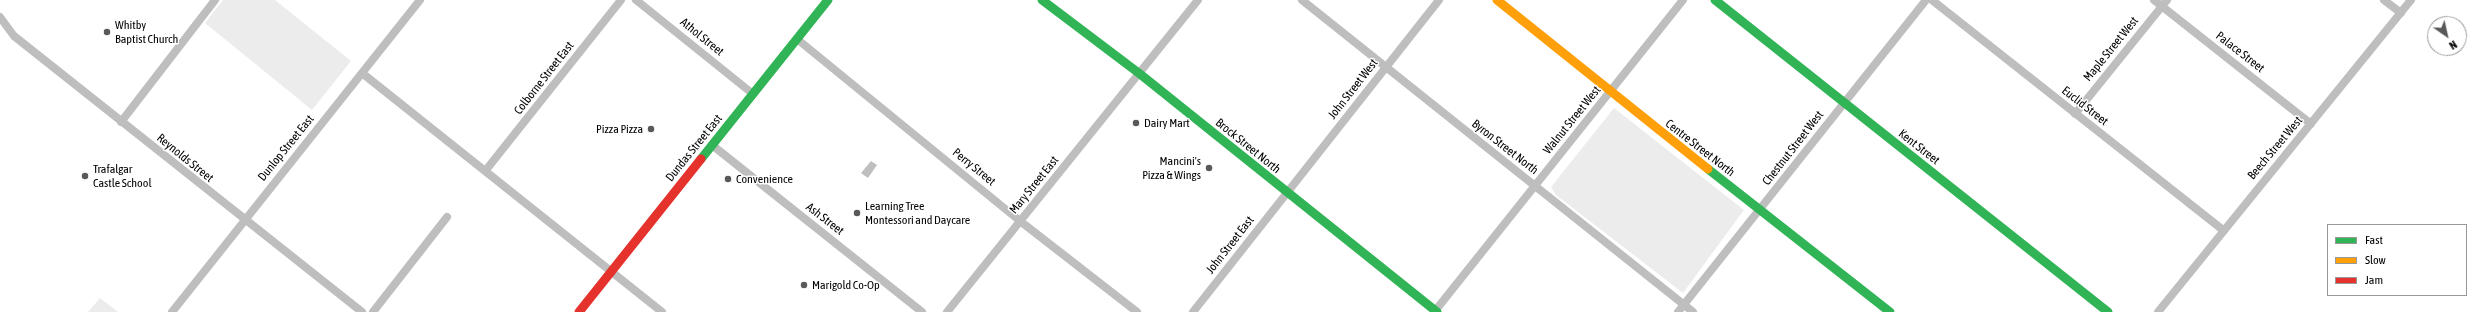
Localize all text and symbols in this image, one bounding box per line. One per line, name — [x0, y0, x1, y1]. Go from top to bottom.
street label: Maple Street West — [2081, 14, 2141, 84]
street label: Athol Street — [677, 15, 727, 59]
north arrow — [2427, 16, 2467, 56]
place label: Whitby Baptist Church — [115, 18, 178, 46]
marker: Whitby Baptist Church — [102, 27, 112, 37]
street label: Palace Street — [2213, 29, 2267, 75]
text: N — [2447, 38, 2459, 52]
street label: Colborne Street East — [511, 39, 577, 117]
street label: John Street West — [1325, 56, 1381, 122]
street label: Walnut Street West — [1540, 83, 1604, 157]
street label: Euclid Street — [2059, 83, 2111, 129]
street label: Chestnut Street West — [1759, 108, 1827, 188]
street label: Dunlop Street East — [255, 112, 317, 184]
street label: Dundas Street East — [663, 112, 725, 184]
street label: Beech Street West — [2244, 114, 2306, 182]
street label: Brock Street North — [1213, 115, 1283, 177]
place label: Dairy Mart — [1144, 116, 1190, 130]
street label: Byron Street North — [1469, 116, 1541, 178]
street label: Centre Street North — [1662, 116, 1738, 180]
marker: Dairy Mart — [1131, 118, 1141, 128]
place label: Pizza Pizza — [596, 122, 643, 136]
marker: Pizza Pizza — [646, 124, 656, 134]
street label: Kent Street — [1896, 126, 1942, 168]
street label: Reynolds Street — [154, 131, 216, 185]
street label: Perry Street — [950, 145, 998, 189]
street label: Mary Street East — [1006, 153, 1062, 217]
place label: Mancini's Pizza & Wings — [1142, 154, 1201, 182]
place label: Trafalgar Castle School — [93, 162, 152, 190]
marker: Mancini's Pizza & Wings — [1204, 163, 1214, 173]
marker: Trafalgar Castle School — [80, 171, 90, 181]
place label: Convenience — [736, 172, 793, 186]
marker: Convenience — [723, 174, 733, 184]
place label: Learning Tree Montessori and Daycare — [865, 199, 970, 227]
street label: Ash Street — [803, 200, 847, 238]
marker: Learning Tree Montessori and Daycare — [852, 208, 862, 218]
street label: John Street East — [1203, 213, 1257, 277]
legend — [2327, 224, 2467, 296]
text: Fast — [2365, 233, 2383, 247]
text: Slow — [2365, 253, 2386, 267]
text: Jam — [2365, 273, 2383, 287]
place label: Marigold Co-Op — [812, 278, 880, 292]
marker: Marigold Co-Op — [799, 280, 809, 290]

